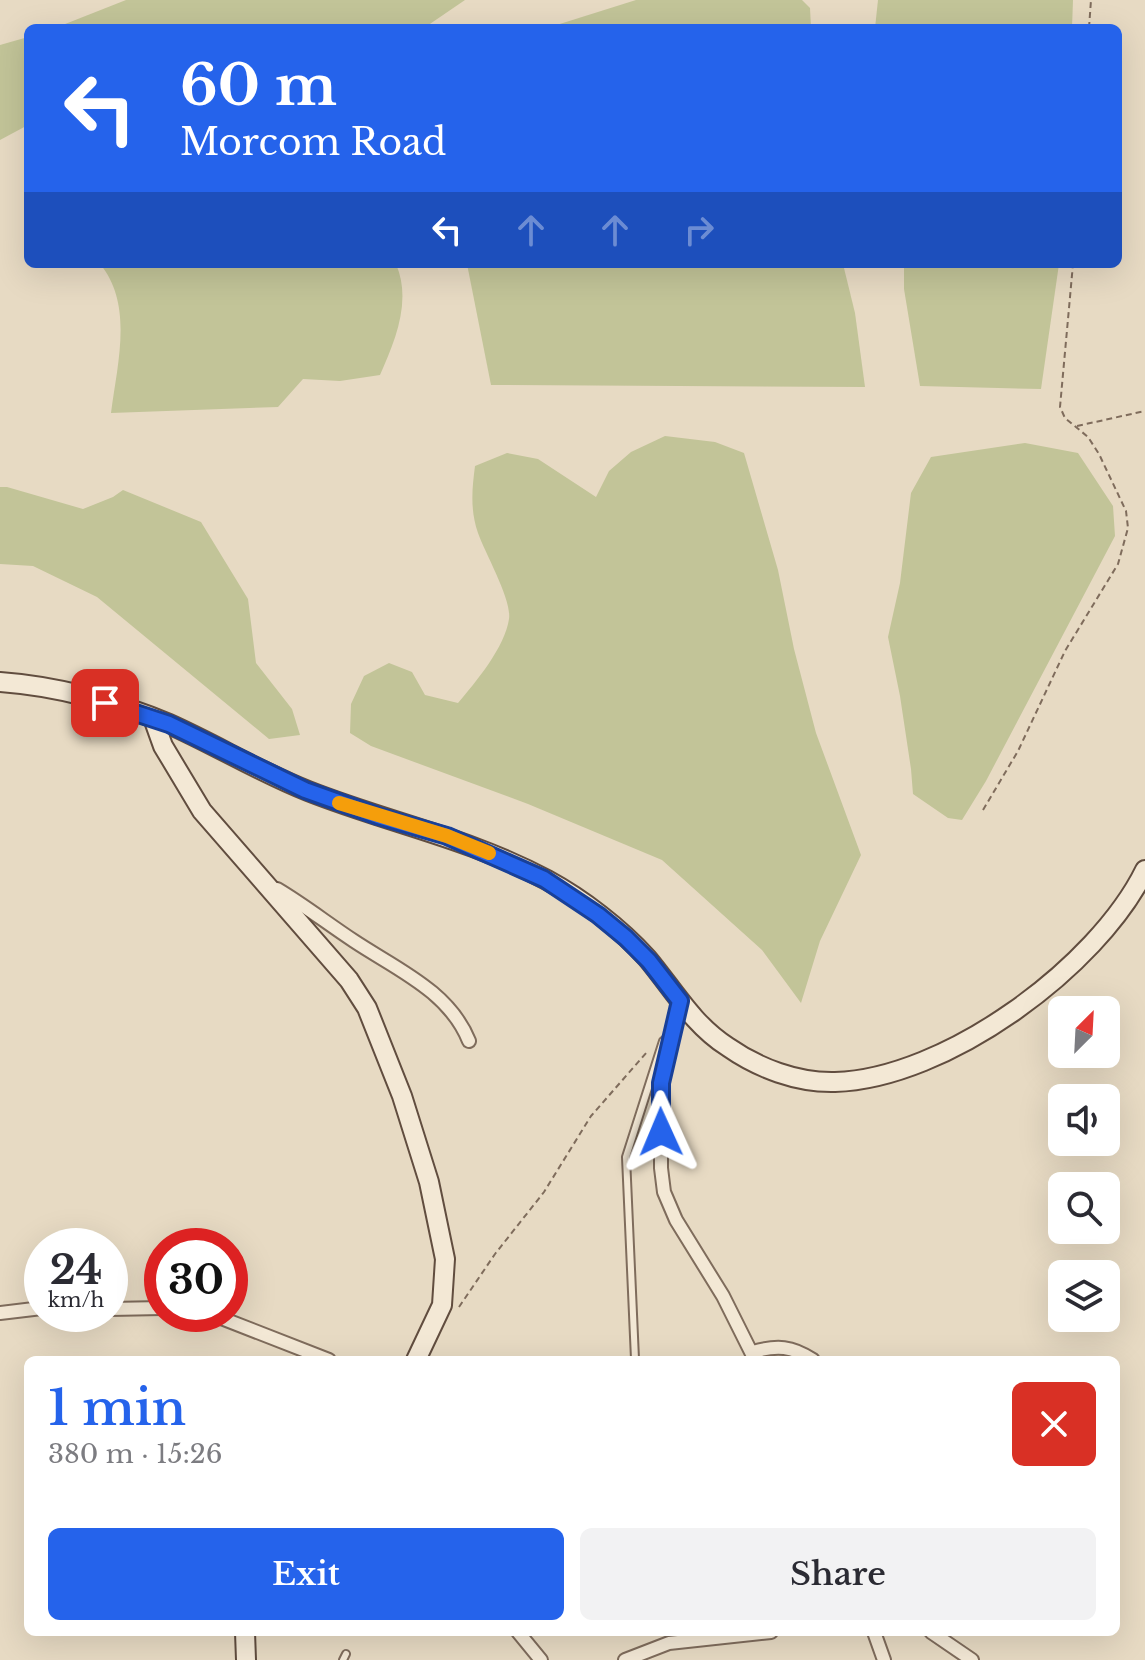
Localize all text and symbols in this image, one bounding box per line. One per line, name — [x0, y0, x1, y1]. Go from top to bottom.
text: 60 m — [180, 51, 337, 120]
icon: left — [48, 56, 152, 160]
text: Morcom Road — [180, 120, 446, 165]
icon: left — [425, 208, 469, 252]
icon: ahead — [509, 208, 553, 252]
icon: ahead — [593, 208, 637, 252]
icon: right — [677, 208, 721, 252]
pin — [71, 669, 139, 737]
icon: arrive — [83, 681, 127, 725]
north arrow — [1048, 996, 1120, 1068]
map controls — [1048, 996, 1120, 1332]
button: sound — [1048, 1084, 1120, 1156]
position arrow — [619, 1090, 703, 1174]
button: search — [1048, 1172, 1120, 1244]
speed limit sign: 30 — [144, 1228, 248, 1332]
text: 24 — [50, 1245, 102, 1295]
button: layers — [1048, 1260, 1120, 1332]
text: km/h — [48, 1288, 104, 1312]
text: 1 min — [48, 1378, 186, 1438]
button: close — [1012, 1382, 1096, 1466]
text: 380 m · 15:26 — [48, 1438, 223, 1470]
button: Exit — [48, 1528, 564, 1620]
button: Share — [580, 1528, 1096, 1620]

